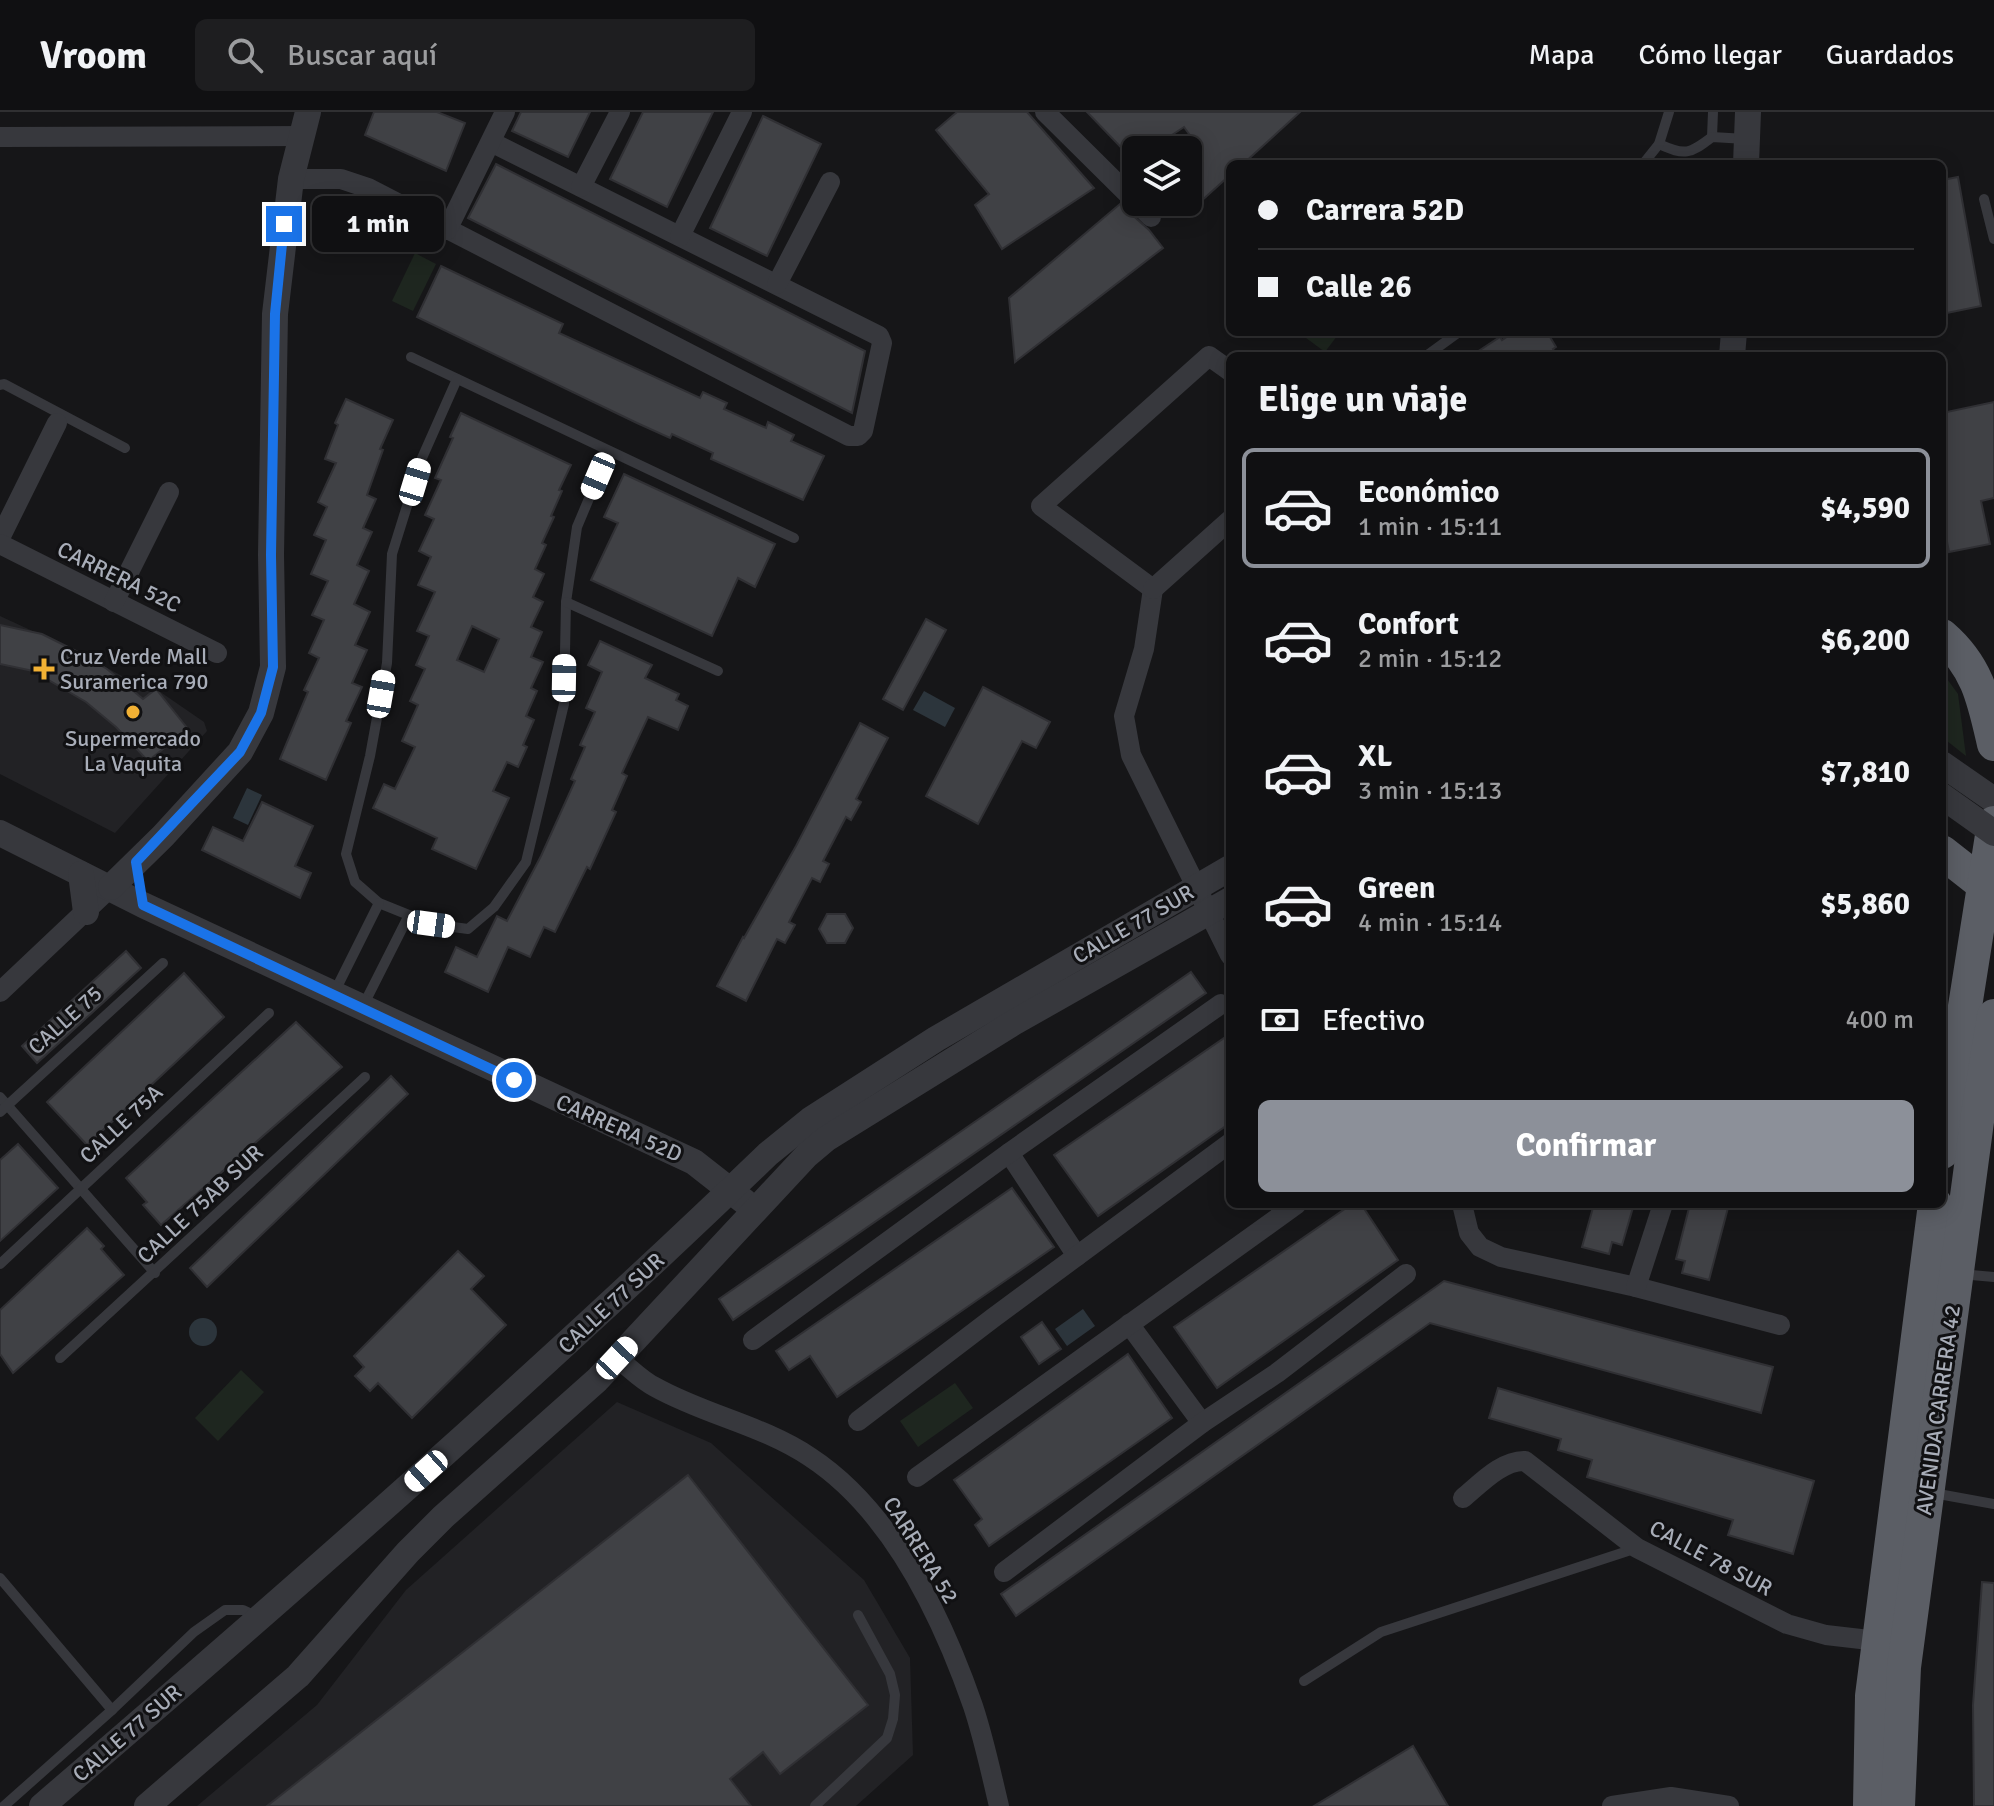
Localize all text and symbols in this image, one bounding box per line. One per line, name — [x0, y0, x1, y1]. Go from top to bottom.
search box — [195, 19, 755, 91]
text: Vroom — [40, 32, 147, 79]
icon: search — [223, 33, 267, 77]
text: Buscar aquí — [287, 37, 437, 74]
text: Mapa — [1529, 38, 1594, 72]
text: Cómo llegar — [1638, 38, 1782, 72]
text: Guardados — [1826, 38, 1954, 72]
map controls — [1122, 136, 1202, 216]
button: layers — [1122, 136, 1202, 216]
text: Carrera 52D — [1306, 192, 1464, 229]
callout: 1 min — [312, 196, 444, 252]
route end — [266, 206, 302, 242]
text: 1 min — [347, 208, 409, 240]
text: Calle 26 — [1306, 269, 1412, 306]
text: Elige un viaje — [1258, 377, 1467, 422]
car — [578, 449, 618, 503]
car — [397, 456, 433, 508]
icon: car — [1262, 472, 1334, 544]
text: Económico — [1358, 474, 1500, 511]
text: $4,590 — [1820, 490, 1910, 527]
text: 1 min · 15:11 — [1358, 511, 1502, 543]
street label: CARRERA 52C — [53, 535, 185, 619]
icon: car — [1262, 604, 1334, 676]
text: Confort — [1358, 606, 1459, 643]
text: $6,200 — [1820, 622, 1910, 659]
place label: Cruz Verde Mall Suramerica 790 — [60, 643, 208, 695]
text: 2 min · 15:12 — [1358, 643, 1502, 675]
car — [552, 654, 576, 702]
marker: Cruz Verde Mall Suramerica 790 — [35, 660, 53, 678]
car — [365, 668, 397, 720]
marker: Supermercado La Vaquita — [124, 703, 142, 721]
place label: Supermercado La Vaquita — [65, 725, 201, 777]
icon: car — [1262, 736, 1334, 808]
text: XL — [1358, 738, 1392, 775]
text: $7,810 — [1820, 754, 1910, 791]
text: 3 min · 15:13 — [1358, 775, 1502, 807]
icon: car — [1262, 868, 1334, 940]
text: Green — [1358, 870, 1435, 907]
street label: CALLE 77 SUR — [1068, 878, 1198, 970]
text: $5,860 — [1820, 886, 1910, 923]
text: 4 min · 15:14 — [1358, 907, 1502, 939]
car — [406, 909, 456, 939]
street label: CALLE 75 — [22, 980, 108, 1060]
icon: cash — [1258, 998, 1302, 1042]
text: Efectivo — [1322, 1002, 1425, 1039]
text: 400 m — [1845, 1004, 1914, 1036]
route start — [496, 1062, 532, 1098]
street label: CALLE 75A — [74, 1078, 169, 1169]
street label: CARRERA 52D — [552, 1088, 686, 1168]
button: Confirmar — [1258, 1100, 1914, 1192]
street label: CALLE 75AB SUR — [132, 1139, 268, 1269]
street label: CALLE 77 SUR — [552, 1247, 670, 1359]
street label: AVENIDA CARRERA 42 — [1910, 1303, 1966, 1517]
car — [592, 1332, 642, 1384]
car — [400, 1446, 452, 1496]
street label: CARRERA 52 — [878, 1492, 964, 1608]
street label: CALLE 78 SUR — [1645, 1514, 1777, 1602]
street label: CALLE 77 SUR — [67, 1678, 187, 1788]

